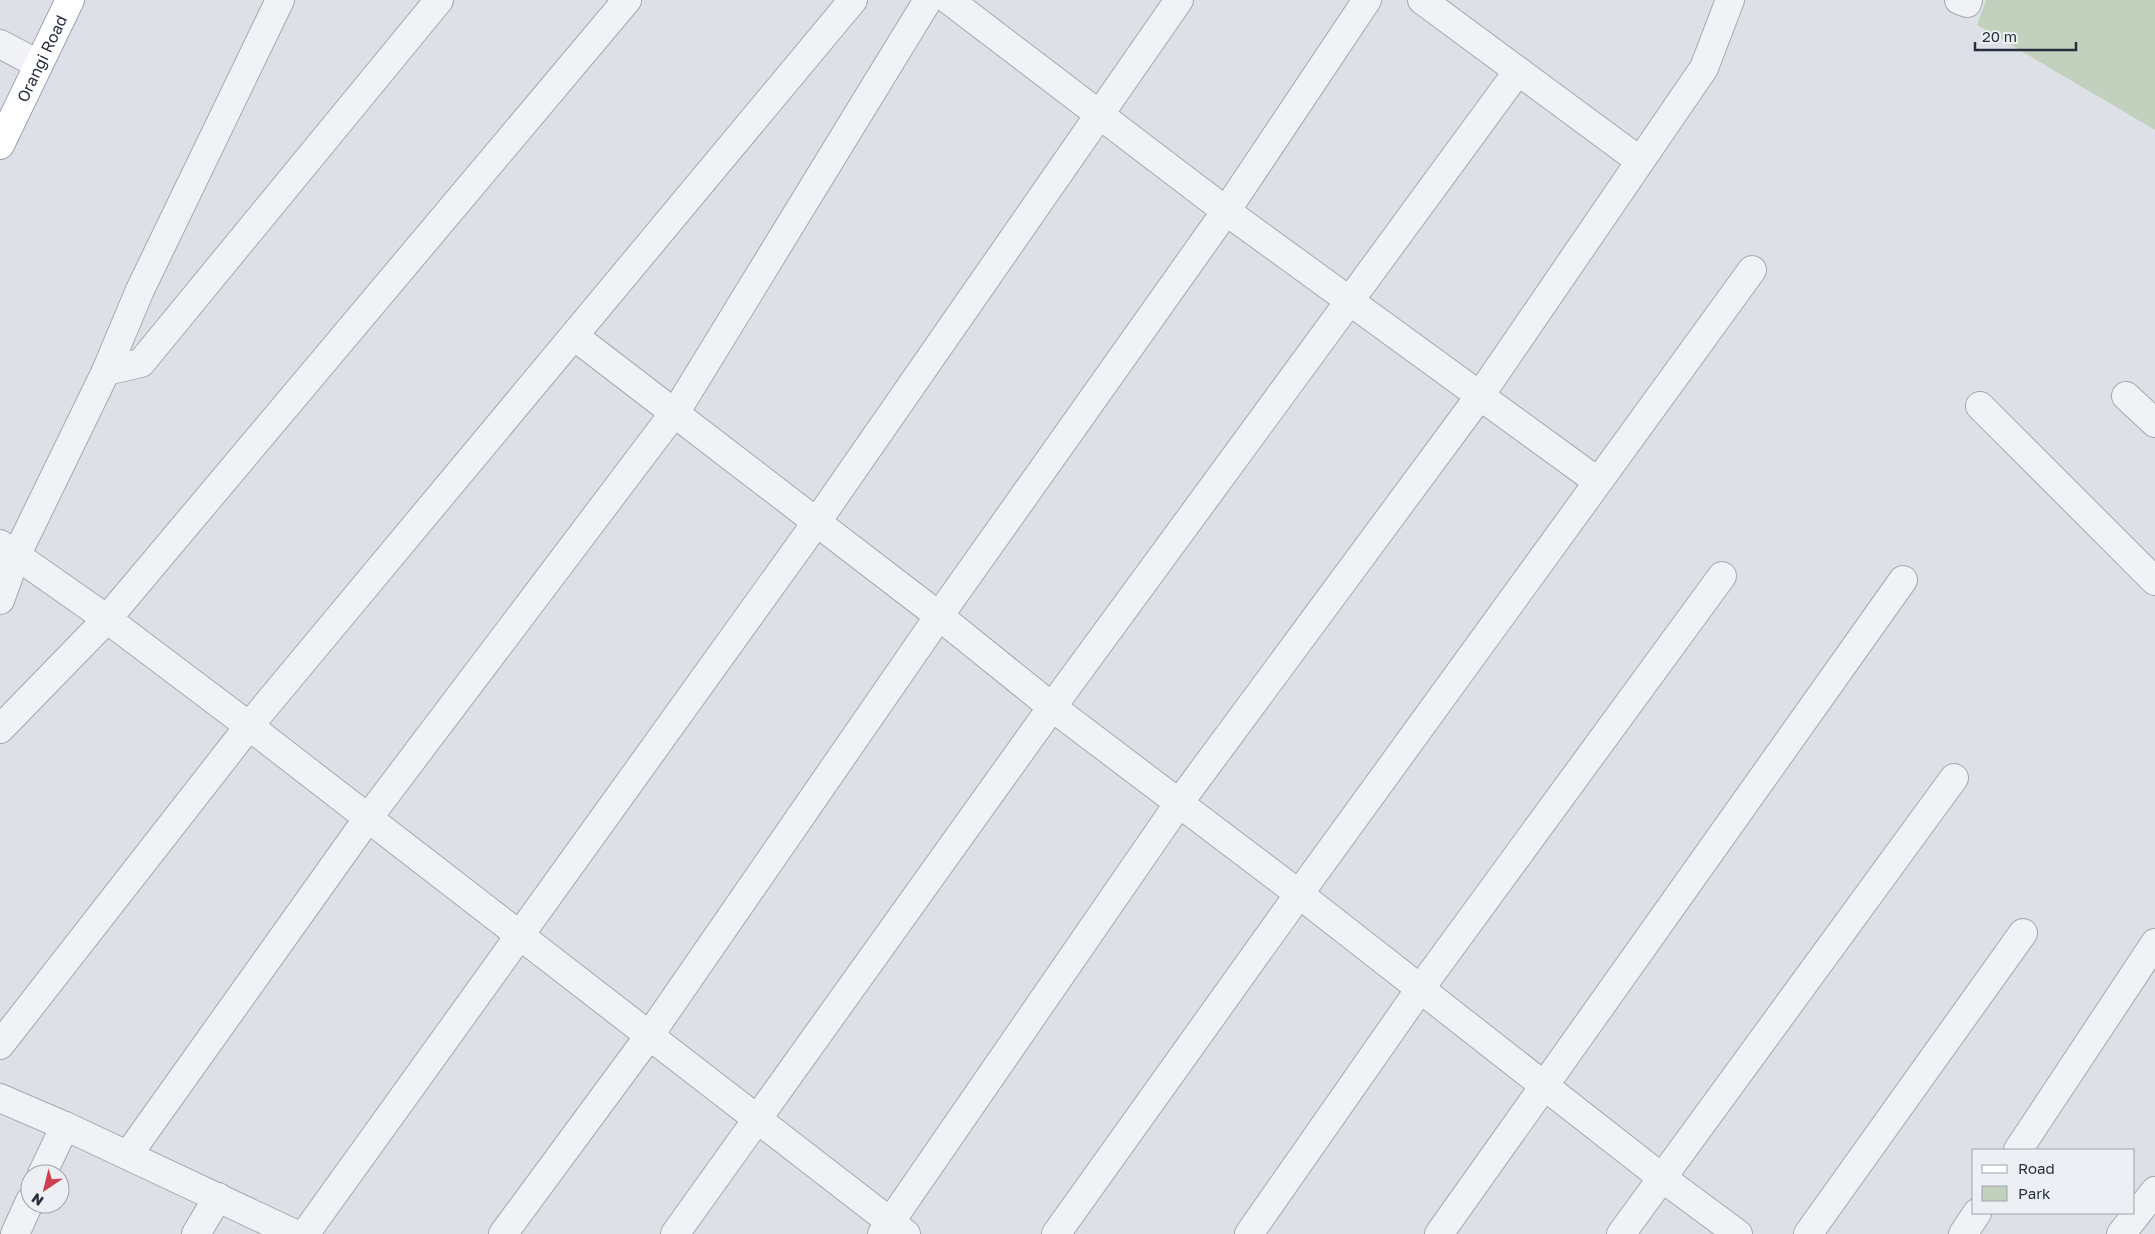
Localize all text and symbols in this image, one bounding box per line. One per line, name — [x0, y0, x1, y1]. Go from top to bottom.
street label: Orangi Road — [12, 12, 71, 105]
scale bar — [1975, 20, 2076, 52]
text: 20 m — [1982, 27, 2017, 45]
legend — [1972, 1149, 2135, 1214]
text: Road — [2018, 1159, 2055, 1177]
north arrow — [20, 1164, 70, 1214]
text: Park — [2018, 1184, 2051, 1202]
text: N — [28, 1190, 46, 1210]

